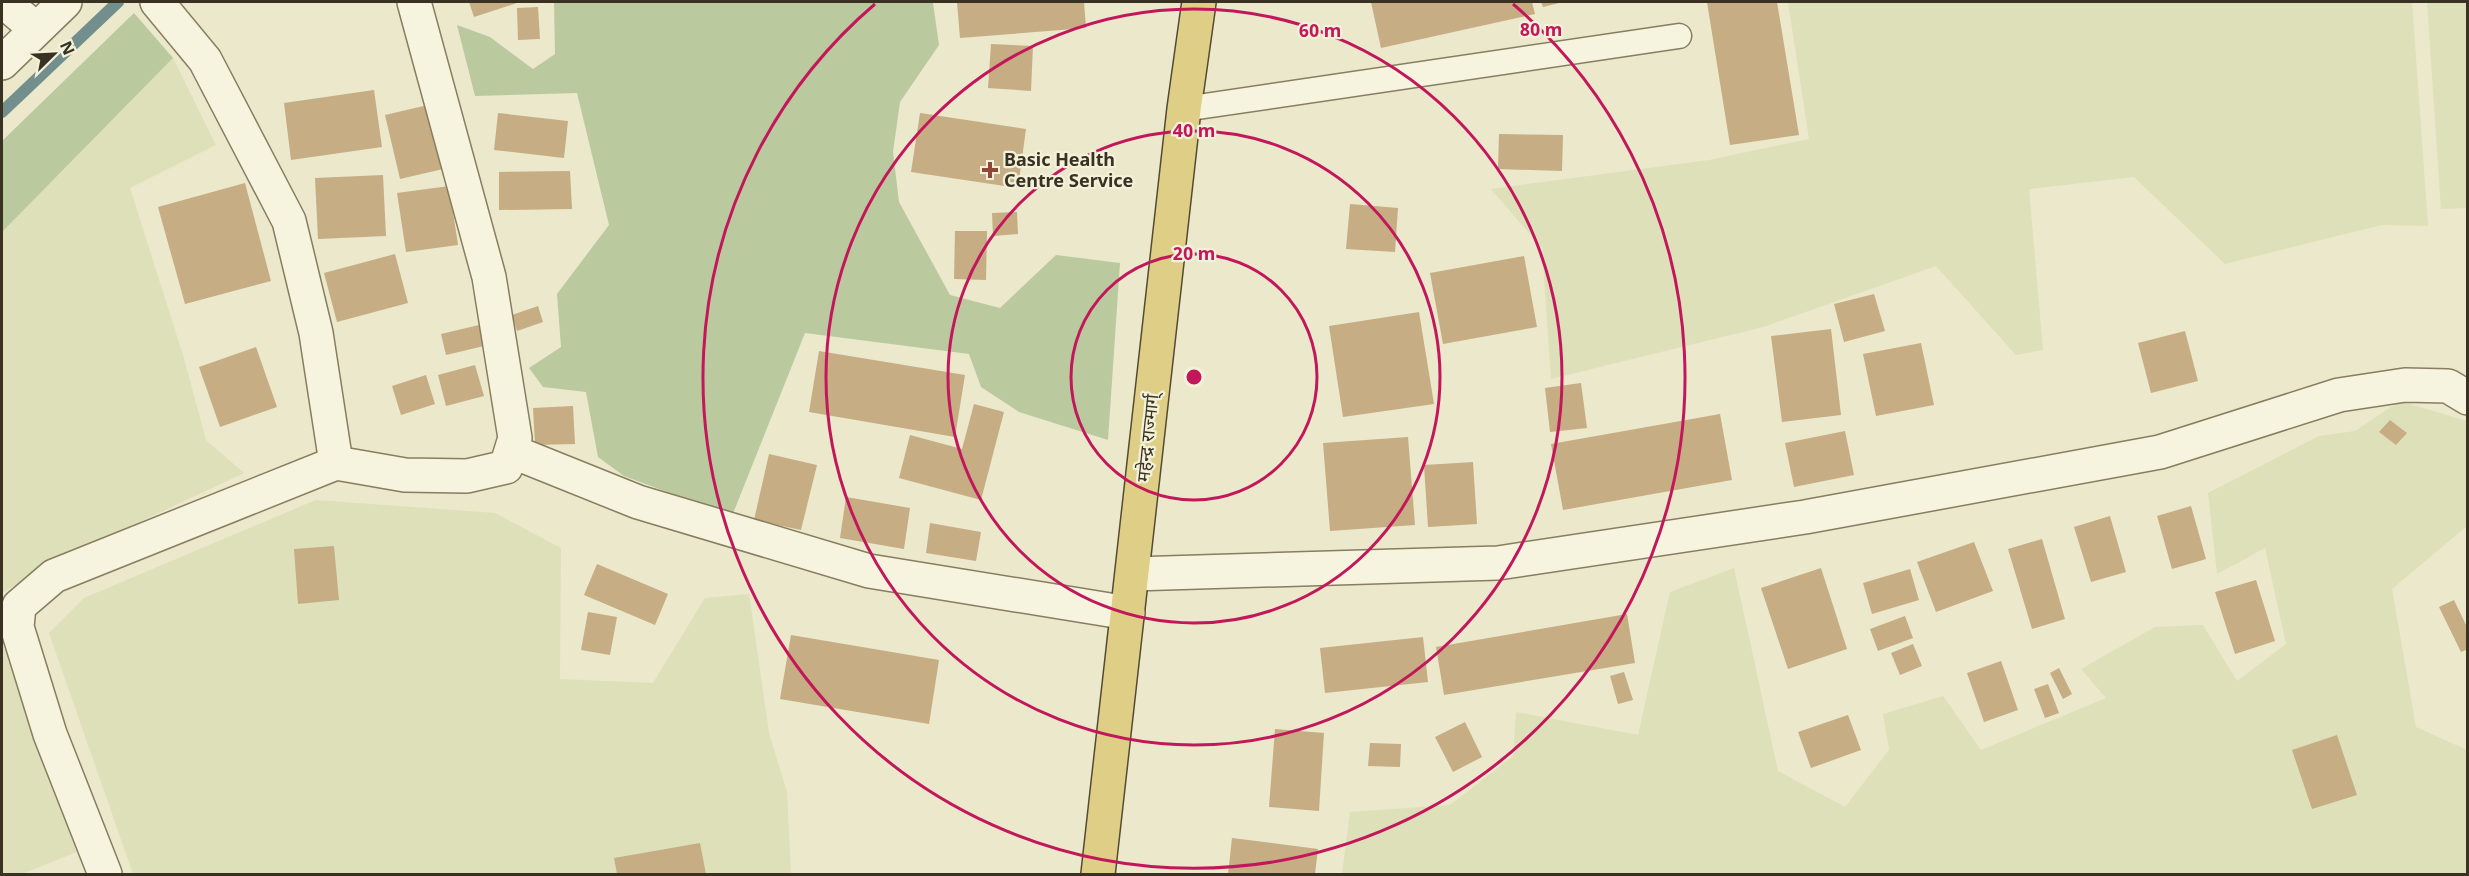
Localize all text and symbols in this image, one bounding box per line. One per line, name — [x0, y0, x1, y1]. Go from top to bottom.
text: 80 m — [1520, 20, 1562, 43]
text: 60 m — [1299, 21, 1341, 44]
north arrow — [24, 24, 84, 84]
text: N — [53, 39, 78, 59]
text: 40 m — [1173, 121, 1215, 144]
place label: Basic Health Centre Service — [1004, 150, 1133, 194]
marker: Basic Health Centre Service — [981, 161, 999, 179]
text: 20 m — [1173, 244, 1215, 267]
centre of rings — [1184, 367, 1204, 387]
street label: महेन्द्र राज्मार्ग् — [1132, 390, 1166, 483]

